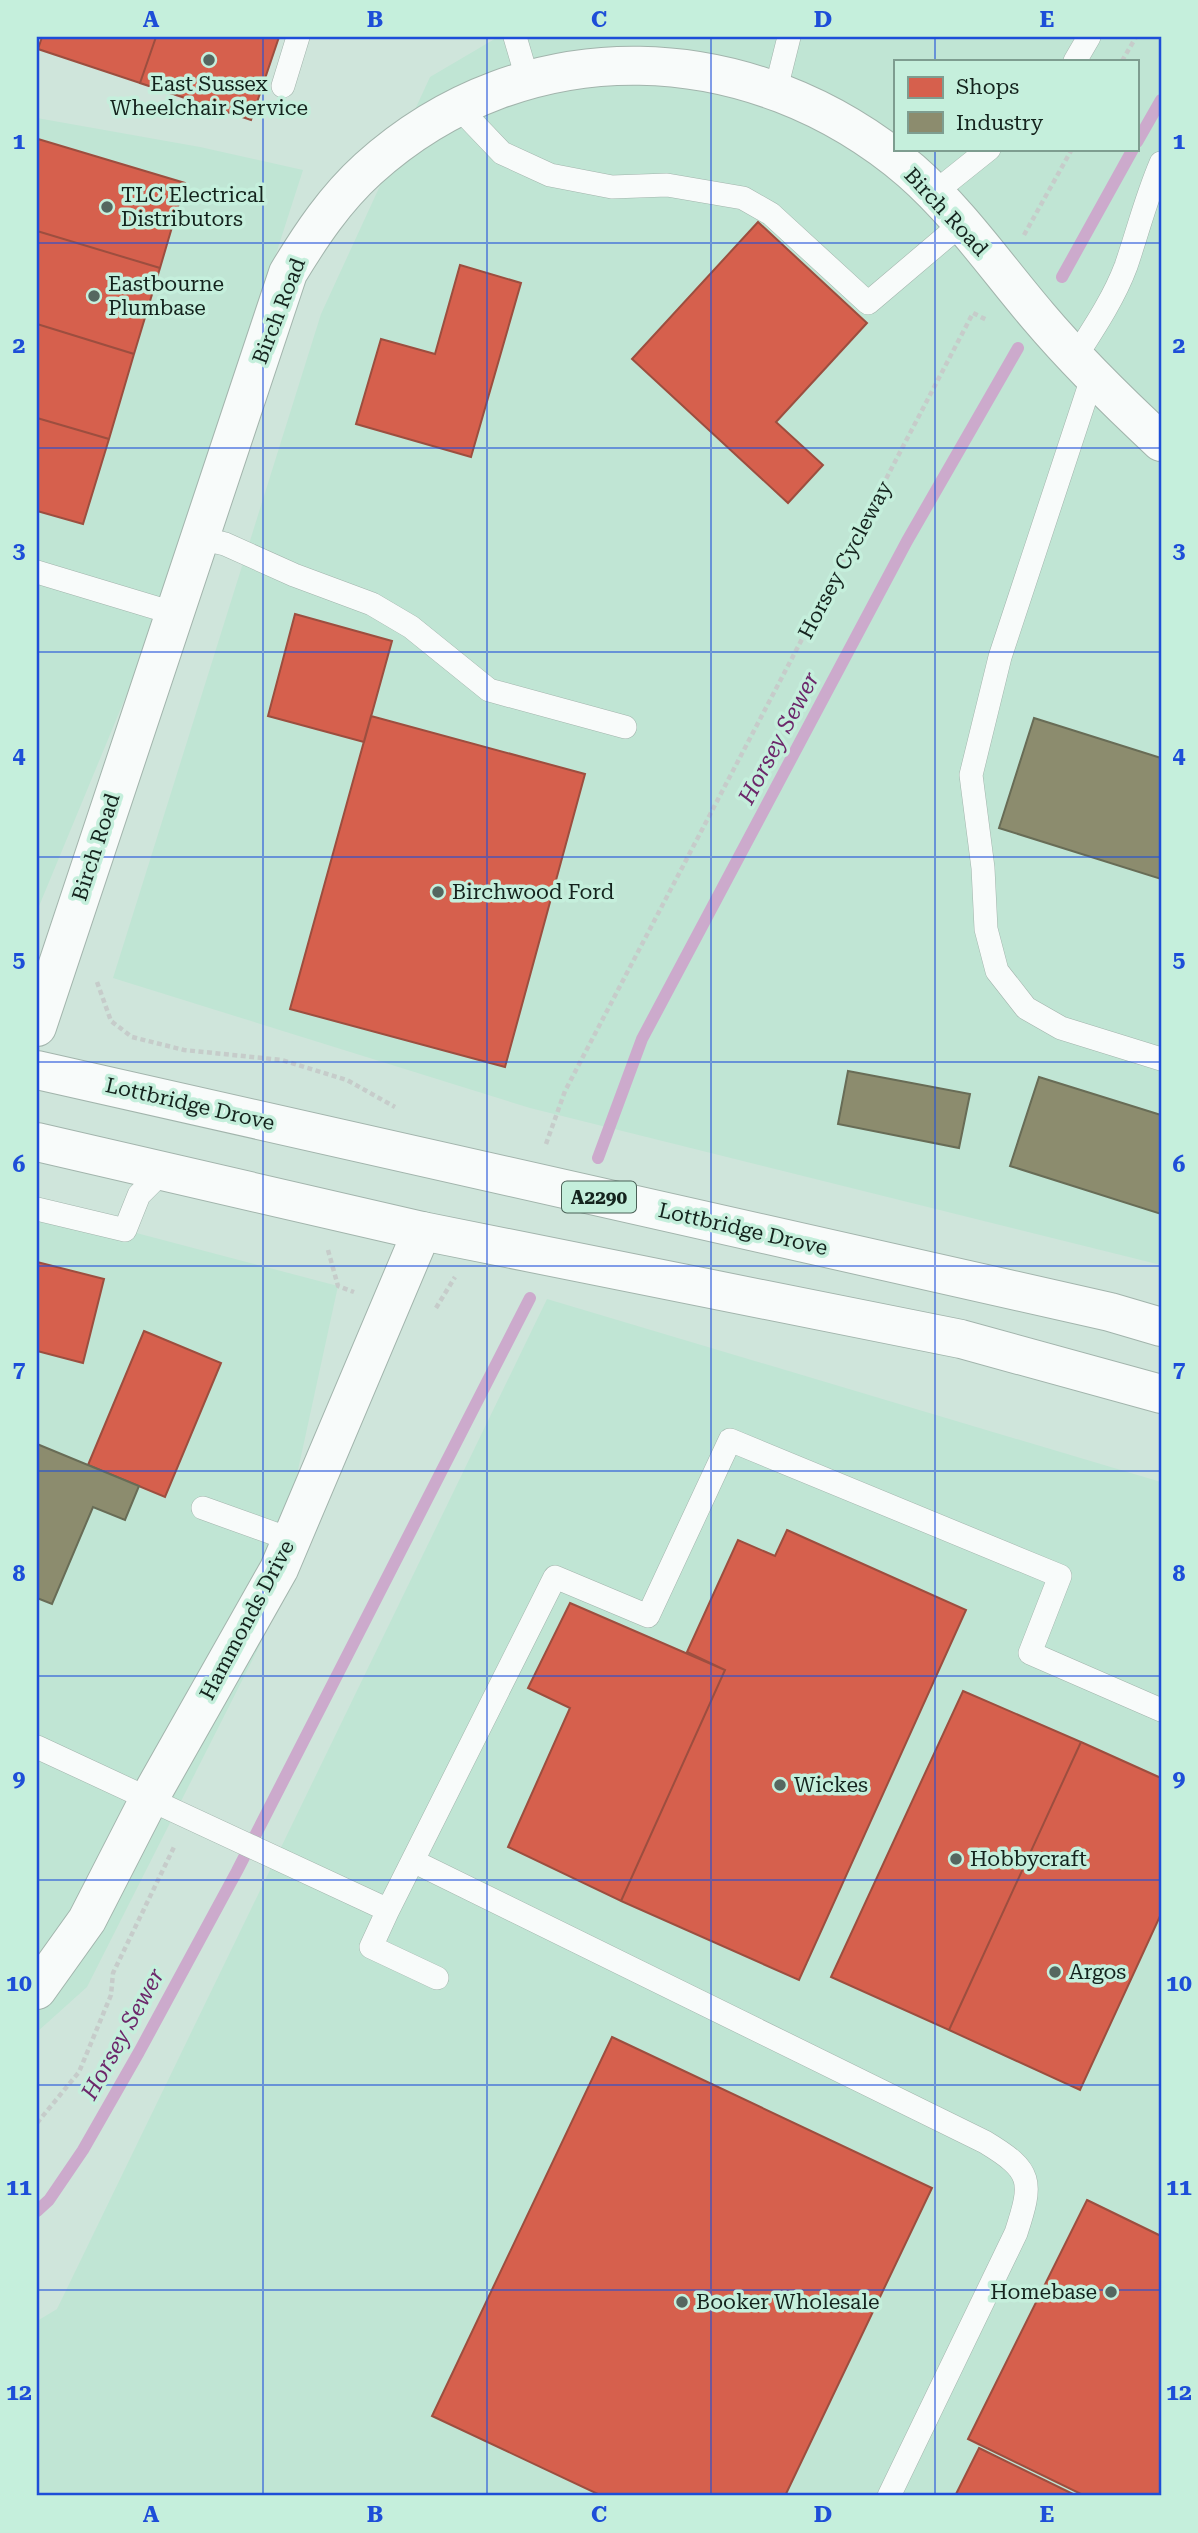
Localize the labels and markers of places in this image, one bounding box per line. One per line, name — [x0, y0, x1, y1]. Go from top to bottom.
marker: East Sussex Wheelchair Service — [201, 52, 217, 68]
place label: East Sussex Wheelchair Service — [110, 72, 308, 120]
place label: TLC Electrical Distributors — [121, 183, 265, 231]
marker: TLC Electrical Distributors — [99, 199, 115, 215]
place label: Eastbourne Plumbase — [108, 272, 224, 320]
marker: Eastbourne Plumbase — [86, 288, 102, 304]
place label: Birchwood Ford — [452, 880, 615, 904]
marker: Birchwood Ford — [430, 884, 446, 900]
place label: Wickes — [794, 1773, 868, 1797]
marker: Wickes — [772, 1777, 788, 1793]
place label: Hobbycraft — [970, 1847, 1087, 1871]
marker: Hobbycraft — [948, 1851, 964, 1867]
place label: Argos — [1069, 1960, 1126, 1984]
marker: Argos — [1047, 1964, 1063, 1980]
place label: Homebase — [990, 2280, 1097, 2304]
marker: Homebase — [1103, 2284, 1119, 2300]
place label: Booker Wholesale — [696, 2290, 879, 2314]
marker: Booker Wholesale — [674, 2294, 690, 2310]

